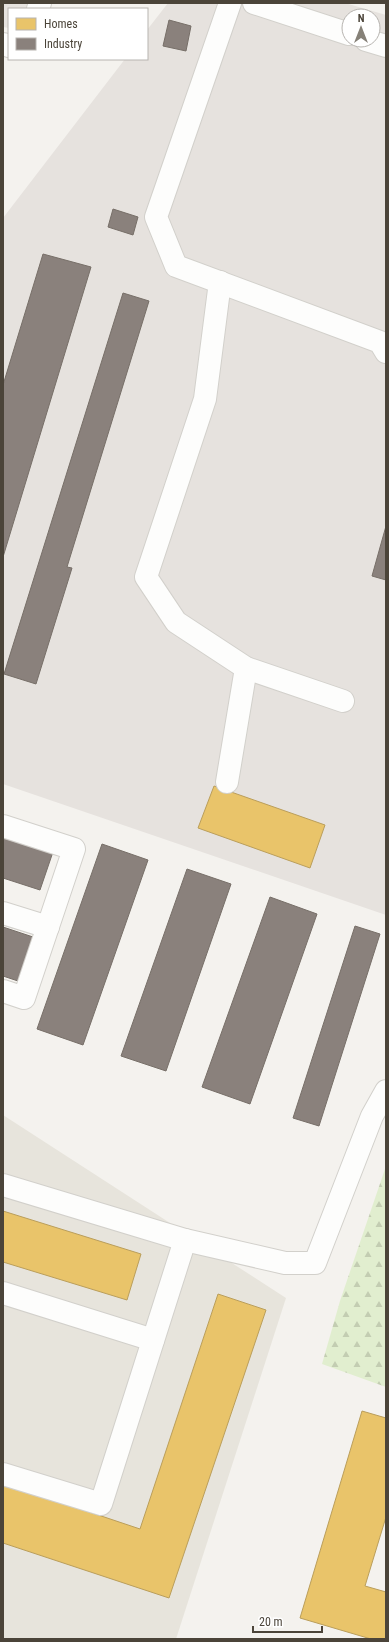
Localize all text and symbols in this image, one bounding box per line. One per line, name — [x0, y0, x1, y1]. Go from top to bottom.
legend — [8, 8, 148, 60]
north arrow — [341, 8, 381, 48]
text: N — [358, 12, 365, 25]
text: Homes — [44, 17, 78, 31]
text: Industry — [44, 37, 82, 51]
scale bar — [253, 1608, 322, 1634]
text: 20 m — [259, 1615, 283, 1629]

